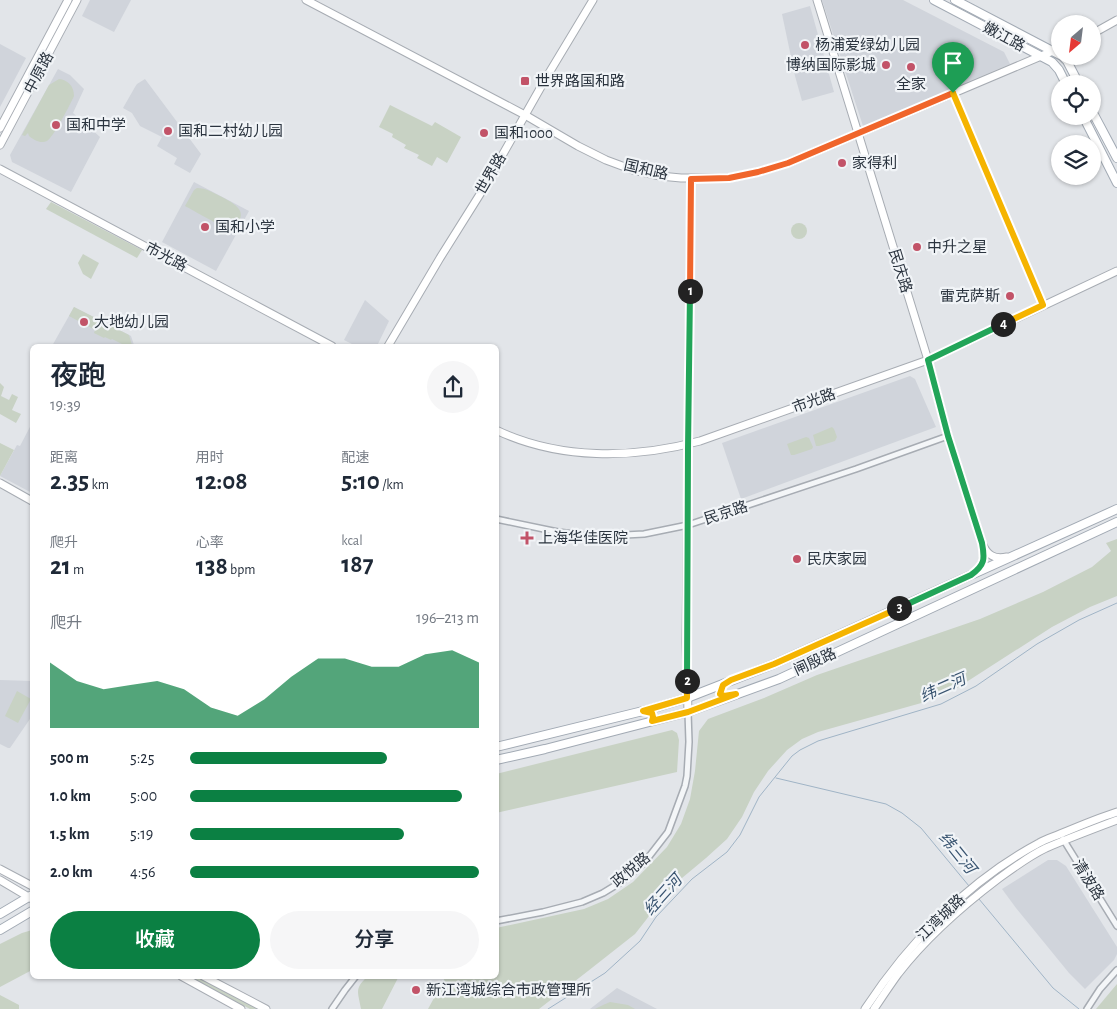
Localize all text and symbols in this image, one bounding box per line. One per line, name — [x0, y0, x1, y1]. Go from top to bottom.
north arrow — [1051, 15, 1101, 65]
map controls — [1051, 15, 1101, 185]
street label: 嫩江路 — [981, 18, 1028, 54]
place label: 杨浦爱绿幼儿园 — [815, 36, 920, 53]
marker: 杨浦爱绿幼儿园 — [799, 39, 811, 51]
pin — [932, 42, 974, 93]
street label: 中原路 — [21, 49, 56, 96]
icon: arrive — [939, 49, 967, 77]
place label: 博纳国际影城 — [786, 56, 876, 73]
marker: 博纳国际影城 — [880, 59, 892, 71]
marker: 全家 — [905, 61, 917, 73]
place label: 世界路国和路 — [535, 73, 625, 89]
marker: 世界路国和路 — [519, 75, 531, 87]
button: locate — [1051, 75, 1101, 125]
place label: 全家 — [896, 76, 926, 92]
place label: 国和中学 — [66, 117, 126, 133]
marker: 国和中学 — [50, 119, 62, 131]
place label: 国和二村幼儿园 — [178, 122, 283, 139]
marker: 国和二村幼儿园 — [162, 125, 174, 137]
place label: 国和1000 — [494, 125, 553, 141]
marker: 国和1000 — [478, 127, 490, 139]
button: layers — [1051, 135, 1101, 185]
street label: 世界路 — [472, 150, 509, 197]
place label: 家得利 — [852, 155, 897, 171]
street label: 国和路 — [622, 157, 670, 182]
marker: 家得利 — [836, 157, 848, 169]
place label: 国和小学 — [215, 219, 275, 235]
marker: 国和小学 — [199, 221, 211, 233]
street label: 市光路 — [143, 239, 190, 274]
place label: 中升之星 — [927, 239, 987, 255]
marker: 中升之星 — [911, 241, 923, 253]
street label: 民庆路 — [886, 247, 915, 295]
pin: 1 — [678, 278, 702, 304]
text: 1 — [688, 284, 693, 298]
place label: 雷克萨斯 — [940, 288, 1000, 304]
marker: 雷克萨斯 — [1004, 290, 1016, 302]
pin: 4 — [990, 312, 1016, 336]
place label: 大地幼儿园 — [94, 314, 169, 330]
marker: 大地幼儿园 — [78, 316, 90, 328]
text: 4 — [1000, 317, 1007, 331]
button: share — [427, 361, 479, 413]
text: 夜跑 — [50, 363, 106, 391]
street label: 市光路 — [790, 385, 838, 416]
text: 19:39 — [50, 397, 81, 413]
text: 距离 — [50, 451, 78, 465]
text: 用时 — [196, 451, 224, 465]
text: 配速 — [341, 451, 369, 465]
text: 2.35 — [50, 469, 89, 494]
text: 12:08 — [196, 469, 248, 494]
text: 5:10 — [341, 469, 380, 494]
text: km — [89, 478, 109, 492]
text: /km — [380, 478, 404, 492]
street label: 民京路 — [702, 498, 750, 527]
place label: 上海华佳医院 — [538, 529, 628, 546]
marker: 上海华佳医院 — [520, 531, 534, 545]
text: kcal — [341, 534, 363, 548]
text: 爬升 — [50, 536, 78, 550]
text: 心率 — [196, 536, 224, 550]
place label: 民庆家园 — [807, 551, 867, 567]
text: 187 — [341, 552, 373, 577]
marker: 民庆家园 — [791, 553, 803, 565]
text: 21 — [50, 554, 71, 579]
text: 138 — [196, 554, 228, 579]
text: m — [71, 563, 84, 577]
text: bpm — [228, 563, 255, 577]
pin: 3 — [886, 596, 912, 620]
text: 3 — [896, 601, 903, 615]
text: 196–213 m — [416, 610, 479, 626]
text: 爬升 — [50, 615, 82, 631]
street label: 闸殷路 — [791, 645, 839, 678]
pin: 2 — [674, 668, 700, 694]
water label: 纬二河 — [917, 669, 971, 705]
text: 2 — [684, 674, 691, 688]
text: 500 m — [50, 750, 89, 766]
text: 5:25 — [130, 750, 154, 766]
text: 1.0 km — [50, 788, 91, 804]
text: 5:00 — [130, 788, 157, 804]
text: 1.5 km — [50, 826, 90, 842]
text: 5:19 — [130, 826, 153, 842]
water label: 纬三河 — [936, 829, 981, 879]
street label: 政悦路 — [608, 849, 653, 890]
street label: 清波路 — [1070, 856, 1107, 903]
text: 2.0 km — [50, 864, 93, 880]
text: 4:56 — [130, 864, 156, 880]
water label: 经三河 — [640, 869, 687, 918]
street label: 江湾城路 — [914, 891, 968, 944]
button: 收藏 — [50, 911, 260, 969]
button: 分享 — [270, 911, 479, 969]
place label: 新江湾城综合市政管理所 — [426, 982, 591, 998]
marker: 新江湾城综合市政管理所 — [410, 984, 422, 996]

